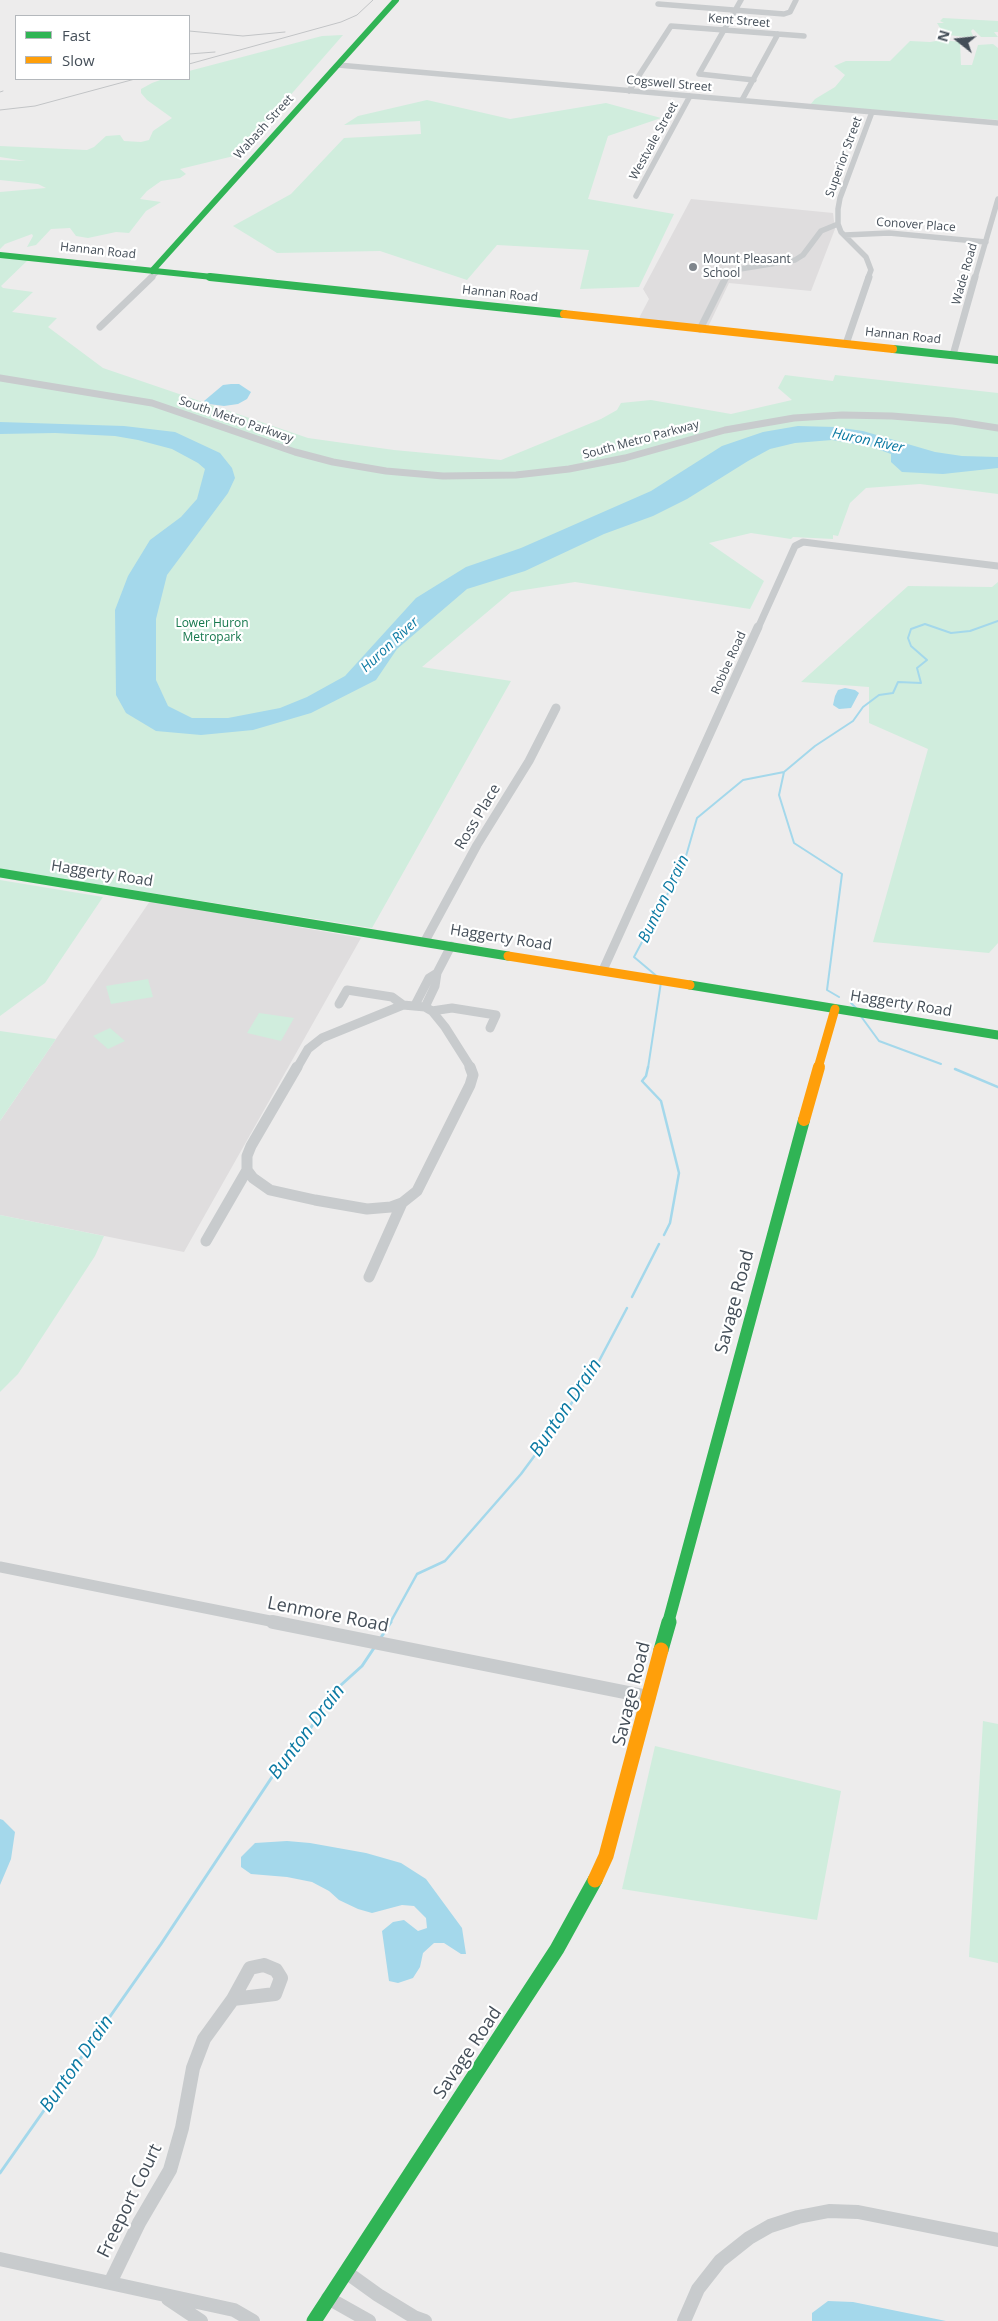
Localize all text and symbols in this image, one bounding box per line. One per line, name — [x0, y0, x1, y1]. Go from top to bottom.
street label: Kent Street — [707, 11, 771, 31]
legend — [15, 15, 190, 80]
north arrow — [933, 15, 983, 65]
text: Fast — [62, 25, 91, 45]
text: N — [932, 28, 954, 44]
text: Slow — [62, 50, 95, 70]
street label: Cogswell Street — [626, 73, 712, 95]
street label: Wabash Street — [231, 92, 297, 162]
street label: Westvale Street — [627, 100, 681, 182]
street label: Superior Street — [823, 115, 865, 199]
street label: Conover Place — [876, 215, 956, 235]
street label: Hannan Road — [59, 240, 137, 262]
street label: Wade Road — [949, 241, 981, 307]
place label: Mount Pleasant School — [703, 253, 791, 281]
marker: Mount Pleasant School — [687, 261, 699, 273]
street label: Hannan Road — [461, 283, 539, 305]
street label: Hannan Road — [864, 325, 942, 347]
street label: South Metro Parkway — [177, 394, 295, 446]
street label: South Metro Parkway — [581, 418, 701, 462]
water label: Huron River — [830, 425, 906, 457]
water label: Huron River — [358, 614, 422, 676]
park label: Lower Huron Metropark — [175, 617, 249, 645]
street label: Robbe Road — [709, 629, 749, 697]
street label: Ross Place — [451, 781, 505, 853]
water label: Bunton Drain — [635, 852, 693, 946]
street label: Haggerty Road — [50, 857, 154, 891]
street label: Haggerty Road — [449, 921, 553, 955]
street label: Haggerty Road — [849, 987, 953, 1021]
street label: Savage Road — [711, 1248, 759, 1356]
water label: Bunton Drain — [525, 1355, 607, 1461]
street label: Lenmore Road — [266, 1593, 390, 1637]
street label: Savage Road — [609, 1640, 655, 1748]
water label: Bunton Drain — [264, 1680, 350, 1784]
street label: Savage Road — [429, 2003, 507, 2103]
water label: Bunton Drain — [35, 2011, 119, 2117]
street label: Freeport Court — [93, 2140, 167, 2262]

